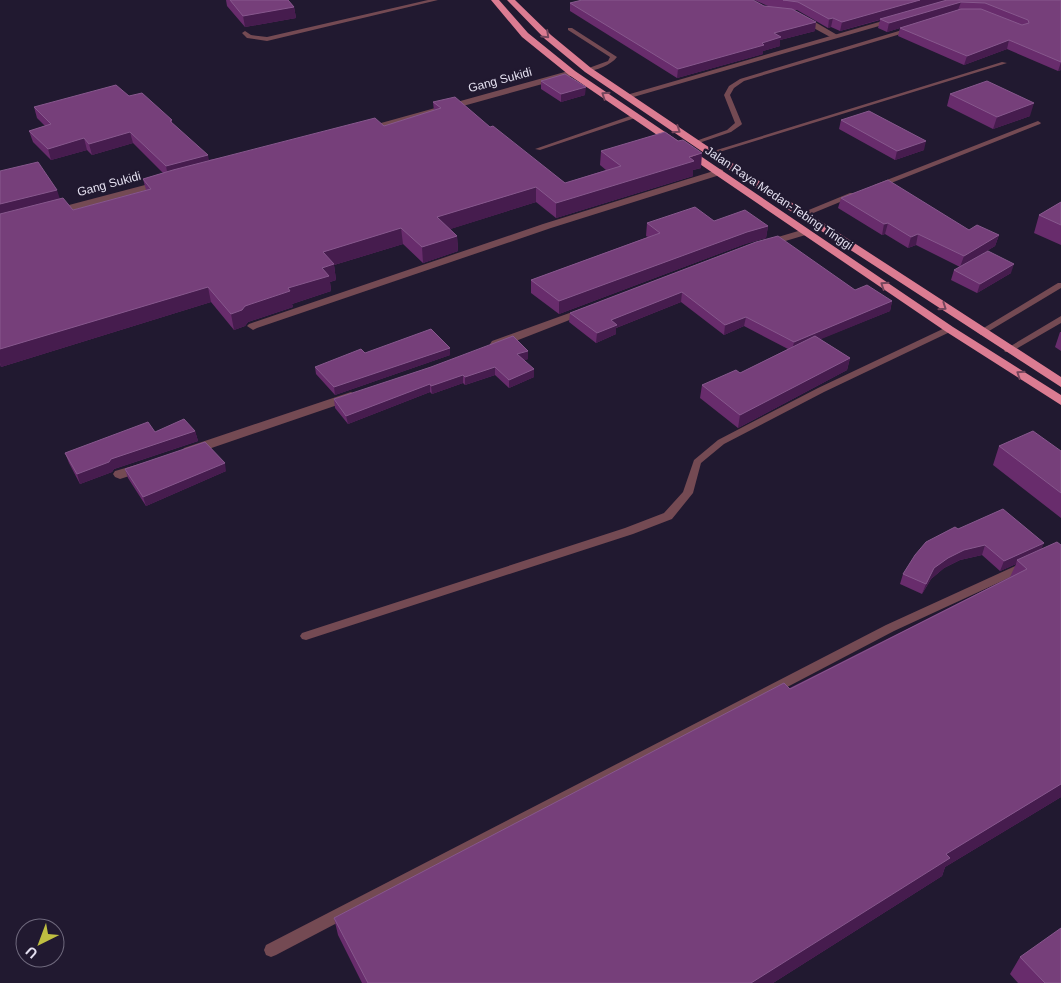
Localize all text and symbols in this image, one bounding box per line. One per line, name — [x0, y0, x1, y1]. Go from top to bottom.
one-way arrow — [540, 29, 549, 38]
street label: Gang Sukidi — [467, 65, 533, 95]
one-way arrow — [601, 92, 611, 101]
one-way arrow — [671, 124, 681, 133]
street label: Jalan Raya Medan-Tebing Tinggi — [703, 143, 855, 253]
street label: Gang Sukidi — [76, 169, 142, 199]
one-way arrow — [881, 282, 890, 291]
one-way arrow — [938, 301, 947, 311]
one-way arrow — [1017, 371, 1026, 380]
north arrow — [15, 918, 65, 968]
text: U — [22, 943, 40, 962]

